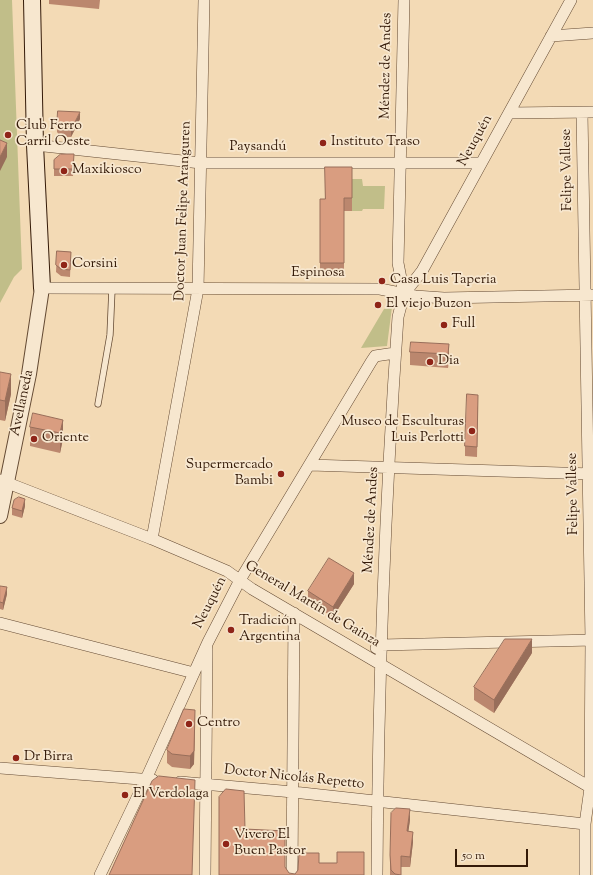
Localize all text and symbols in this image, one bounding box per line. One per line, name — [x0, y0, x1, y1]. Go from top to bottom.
street label: Méndez de Andes — [378, 13, 396, 119]
street label: Neuquén — [455, 112, 497, 170]
place label: Club Ferro Carril Oeste — [16, 119, 90, 152]
street label: Doctor Juan Felipe Aranguren — [172, 121, 196, 301]
street label: Felipe Vallese — [559, 129, 577, 211]
marker: Club Ferro Carril Oeste — [3, 130, 13, 140]
place label: Instituto Traso — [331, 135, 420, 151]
marker: Instituto Traso — [318, 138, 328, 148]
street label: Paysandú — [230, 140, 286, 156]
place label: Maxikiosco — [72, 163, 142, 179]
marker: Maxikiosco — [59, 166, 69, 176]
place label: Corsini — [72, 257, 118, 273]
marker: Corsini — [59, 260, 69, 270]
street label: Espinosa — [291, 266, 345, 282]
place label: Casa Luis Taperia — [390, 273, 496, 289]
marker: Casa Luis Taperia — [377, 276, 387, 286]
place label: El viejo Buzon — [386, 297, 472, 313]
marker: El viejo Buzon — [373, 300, 383, 310]
place label: Full — [452, 317, 475, 333]
marker: Full — [439, 320, 449, 330]
place label: Dia — [438, 354, 460, 370]
marker: Dia — [425, 357, 435, 367]
street label: Avellaneda — [8, 368, 38, 438]
place label: Museo de Esculturas Luis Perlotti — [341, 415, 464, 448]
marker: Museo de Esculturas Luis Perlotti — [467, 426, 477, 436]
place label: Oriente — [42, 431, 89, 447]
marker: Oriente — [29, 434, 39, 444]
street label: Felipe Vallese — [565, 453, 583, 535]
place label: Supermercado Bambi — [186, 458, 273, 490]
street label: Méndez de Andes — [361, 466, 383, 574]
marker: Supermercado Bambi — [276, 469, 286, 479]
street label: General Martín de Gainza — [241, 558, 383, 652]
street label: Neuquén — [191, 574, 231, 632]
place label: Tradición Argentina — [239, 614, 300, 646]
marker: Tradición Argentina — [226, 625, 236, 635]
place label: Centro — [197, 716, 240, 732]
marker: Centro — [184, 719, 194, 729]
place label: Dr Birra — [24, 750, 73, 766]
marker: Dr Birra — [11, 753, 21, 763]
street label: Doctor Nicolás Repetto — [223, 762, 365, 794]
place label: El Verdolaga — [133, 787, 209, 803]
marker: El Verdolaga — [120, 790, 130, 800]
place label: Vivero El Buen Pastor — [234, 828, 306, 860]
marker: Vivero El Buen Pastor — [221, 839, 231, 849]
scale bar — [457, 841, 530, 867]
text: 50 m — [462, 847, 485, 865]

